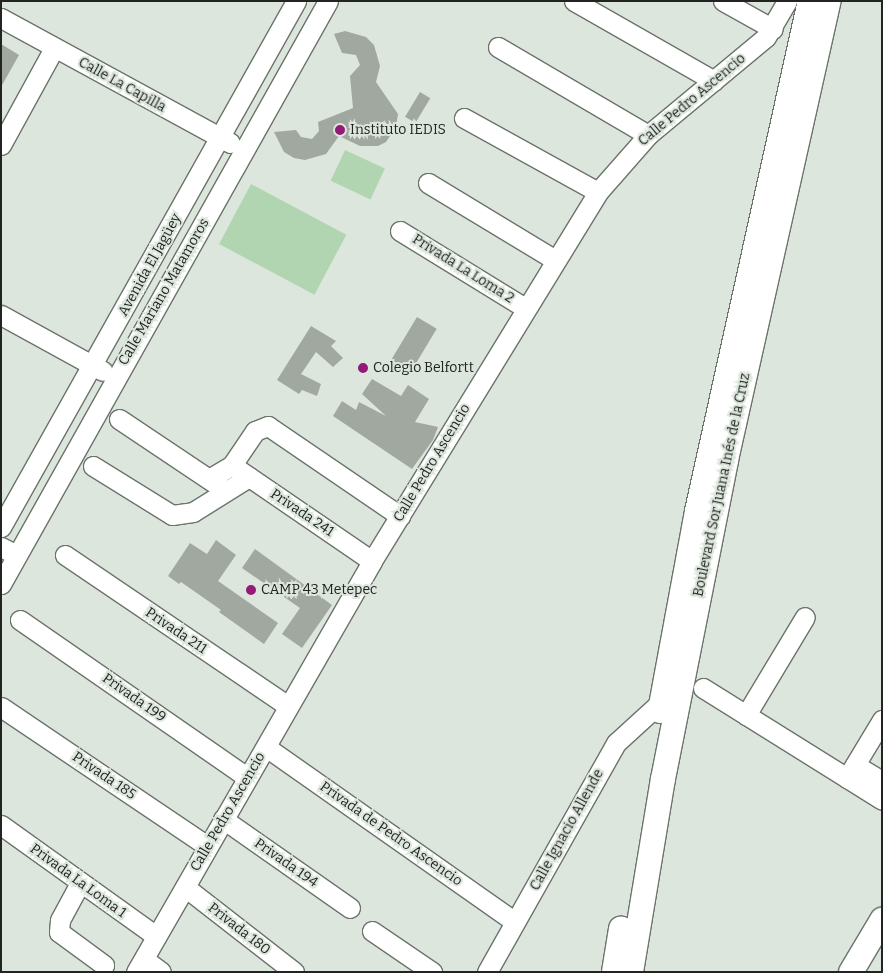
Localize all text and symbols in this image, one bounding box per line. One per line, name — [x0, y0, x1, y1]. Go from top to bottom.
street label: Calle Pedro Ascencio — [635, 50, 749, 150]
street label: Calle La Capilla — [75, 54, 169, 116]
place label: Instituto IEDIS — [350, 122, 446, 138]
marker: Instituto IEDIS — [334, 124, 346, 136]
street label: Avenida El Jagüey — [115, 211, 185, 319]
street label: Calle Mariano Matamoros — [115, 216, 213, 368]
street label: Privada La Loma 2 — [409, 231, 517, 307]
place label: Colegio Belfortt — [373, 360, 474, 376]
marker: Colegio Belfortt — [357, 362, 369, 374]
street label: Boulevard Sor Juana Inés de la Cruz — [690, 372, 754, 598]
street label: Calle Pedro Ascencio — [390, 401, 474, 525]
street label: Privada 241 — [267, 486, 337, 540]
place label: CAMP 43 Metepec — [261, 582, 377, 598]
marker: CAMP 43 Metepec — [245, 584, 257, 596]
street label: Privada 211 — [142, 604, 210, 658]
street label: Privada 199 — [99, 670, 169, 726]
street label: Privada 185 — [69, 749, 139, 803]
street label: Calle Pedro Ascencio — [187, 749, 269, 875]
street label: Calle Ignacio Allende — [527, 766, 607, 894]
street label: Privada de Pedro Ascencio — [317, 778, 465, 890]
street label: Privada 194 — [251, 835, 321, 891]
street label: Privada La Loma 1 — [27, 841, 129, 921]
street label: Privada 180 — [204, 899, 274, 959]

